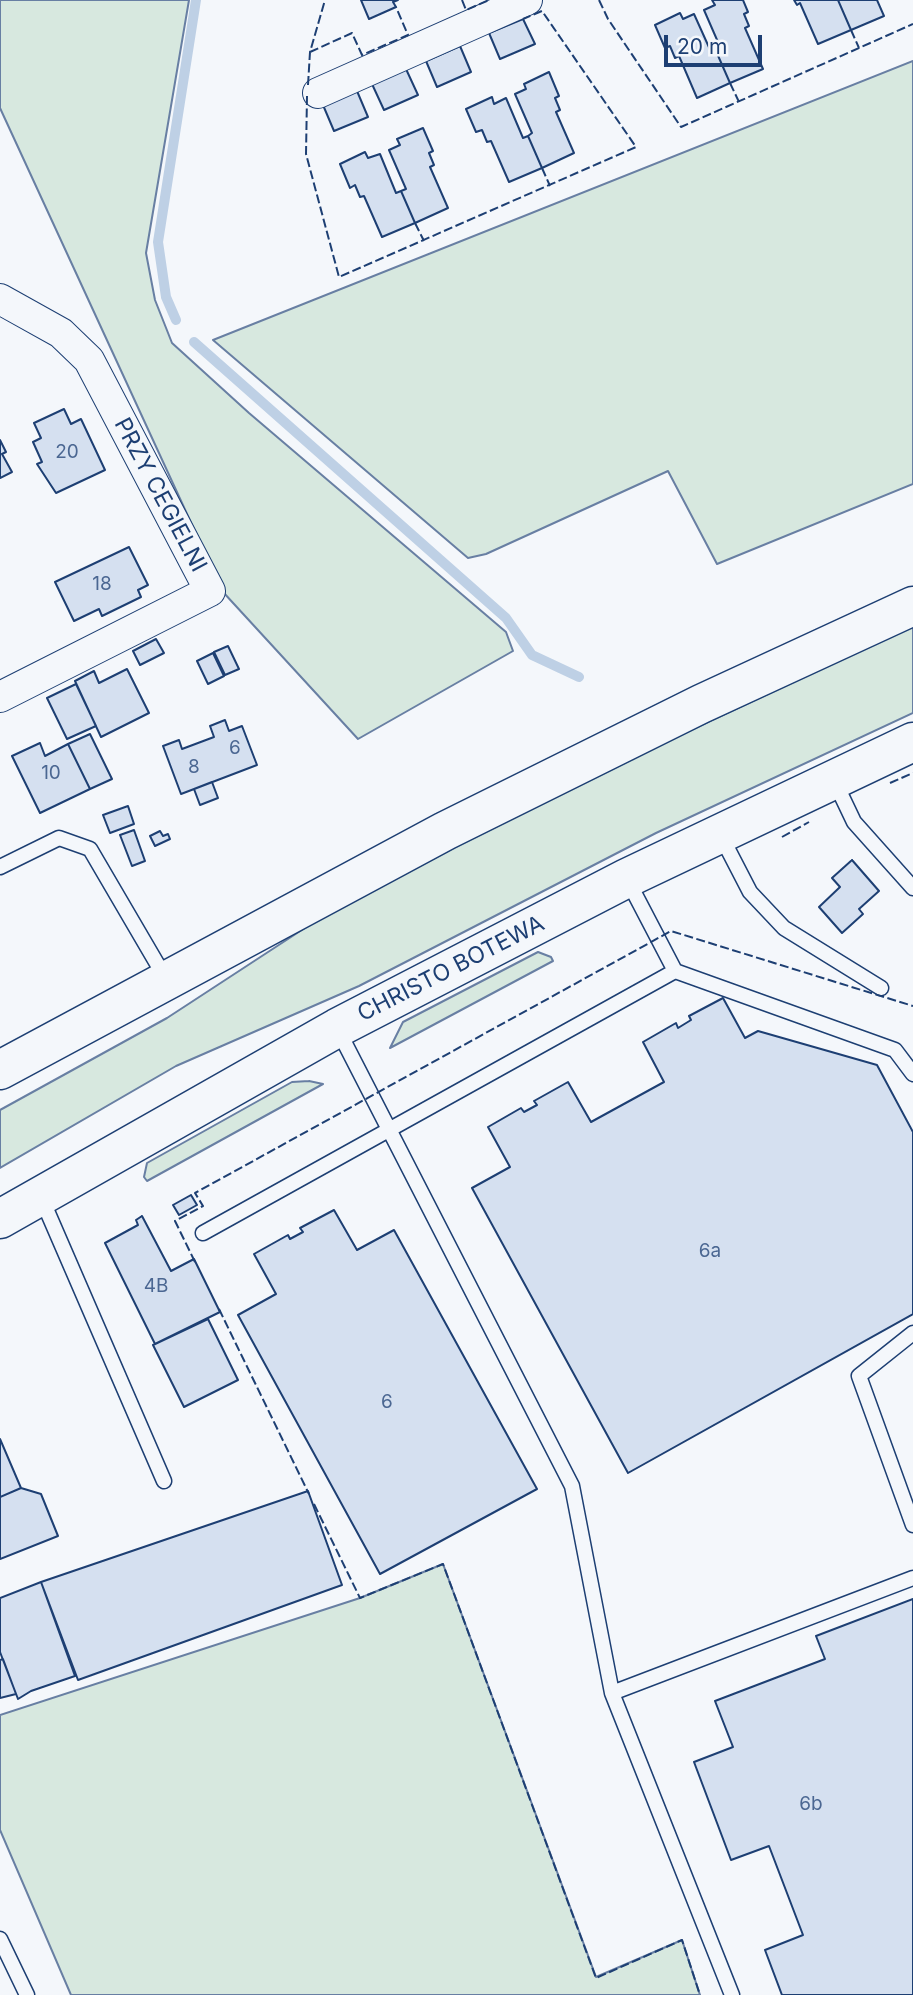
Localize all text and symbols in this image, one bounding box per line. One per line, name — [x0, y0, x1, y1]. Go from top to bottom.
scale bar — [668, 21, 766, 65]
text: 20 m — [677, 34, 727, 59]
street label: PRZY CEGIELNI — [108, 413, 212, 577]
house number: 20 — [55, 441, 79, 463]
house number: 18 — [92, 573, 112, 595]
house number: 6 — [229, 737, 241, 759]
house number: 8 — [188, 756, 200, 778]
house number: 10 — [41, 762, 61, 784]
street label: CHRISTO BOTEWA — [353, 910, 549, 1028]
house number: 6a — [699, 1240, 721, 1262]
house number: 4B — [144, 1275, 168, 1297]
house number: 6 — [381, 1391, 393, 1413]
house number: 6b — [799, 1793, 823, 1815]

